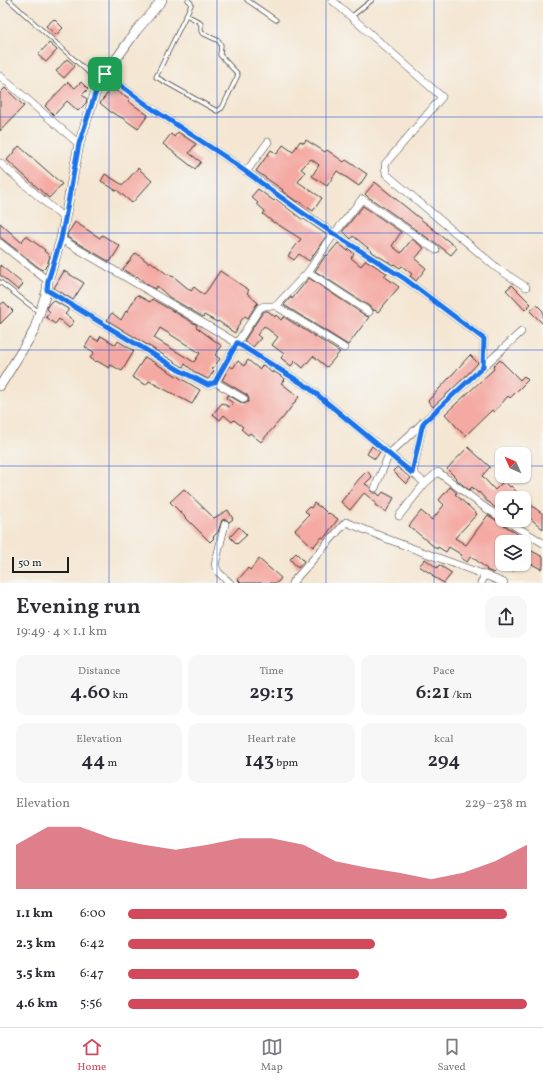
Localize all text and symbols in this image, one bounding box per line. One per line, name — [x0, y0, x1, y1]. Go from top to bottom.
pin — [88, 57, 122, 91]
icon: arrive — [94, 63, 116, 85]
north arrow — [495, 447, 531, 483]
map controls — [495, 447, 531, 571]
button: locate — [495, 491, 531, 527]
button: layers — [495, 535, 531, 571]
scale bar — [12, 555, 69, 574]
text: 50 m — [18, 556, 42, 571]
text: Evening run — [16, 592, 141, 623]
button: share — [485, 596, 527, 638]
text: 19:49 · 4 × 1.1 km — [16, 623, 107, 641]
text: Distance — [78, 664, 120, 679]
text: Time — [259, 664, 284, 679]
text: Pace — [433, 664, 455, 679]
text: 4.60 — [70, 679, 110, 707]
text: 29:13 — [249, 679, 294, 707]
text: 6:21 — [416, 679, 450, 707]
text: km — [110, 688, 128, 703]
text: /km — [450, 688, 472, 703]
text: Elevation — [76, 732, 122, 747]
text: Heart rate — [247, 732, 296, 747]
text: kcal — [434, 732, 454, 747]
text: 44 — [81, 747, 105, 775]
text: 143 — [245, 747, 274, 775]
text: 294 — [427, 747, 460, 775]
text: m — [105, 756, 117, 771]
text: bpm — [274, 756, 298, 771]
text: Elevation — [16, 795, 70, 813]
text: 229–238 m — [465, 795, 527, 813]
text: 1.1 km — [16, 905, 53, 923]
text: 6:00 — [80, 905, 106, 923]
text: 2.3 km — [16, 935, 56, 953]
text: 6:42 — [80, 935, 104, 953]
text: 3.5 km — [16, 965, 56, 983]
text: 6:47 — [80, 965, 104, 983]
text: 4.6 km — [16, 995, 58, 1013]
text: 5:56 — [80, 995, 102, 1013]
tab: Home — [77, 1036, 106, 1075]
tab: Map — [261, 1036, 283, 1075]
tab: Saved — [437, 1036, 466, 1075]

